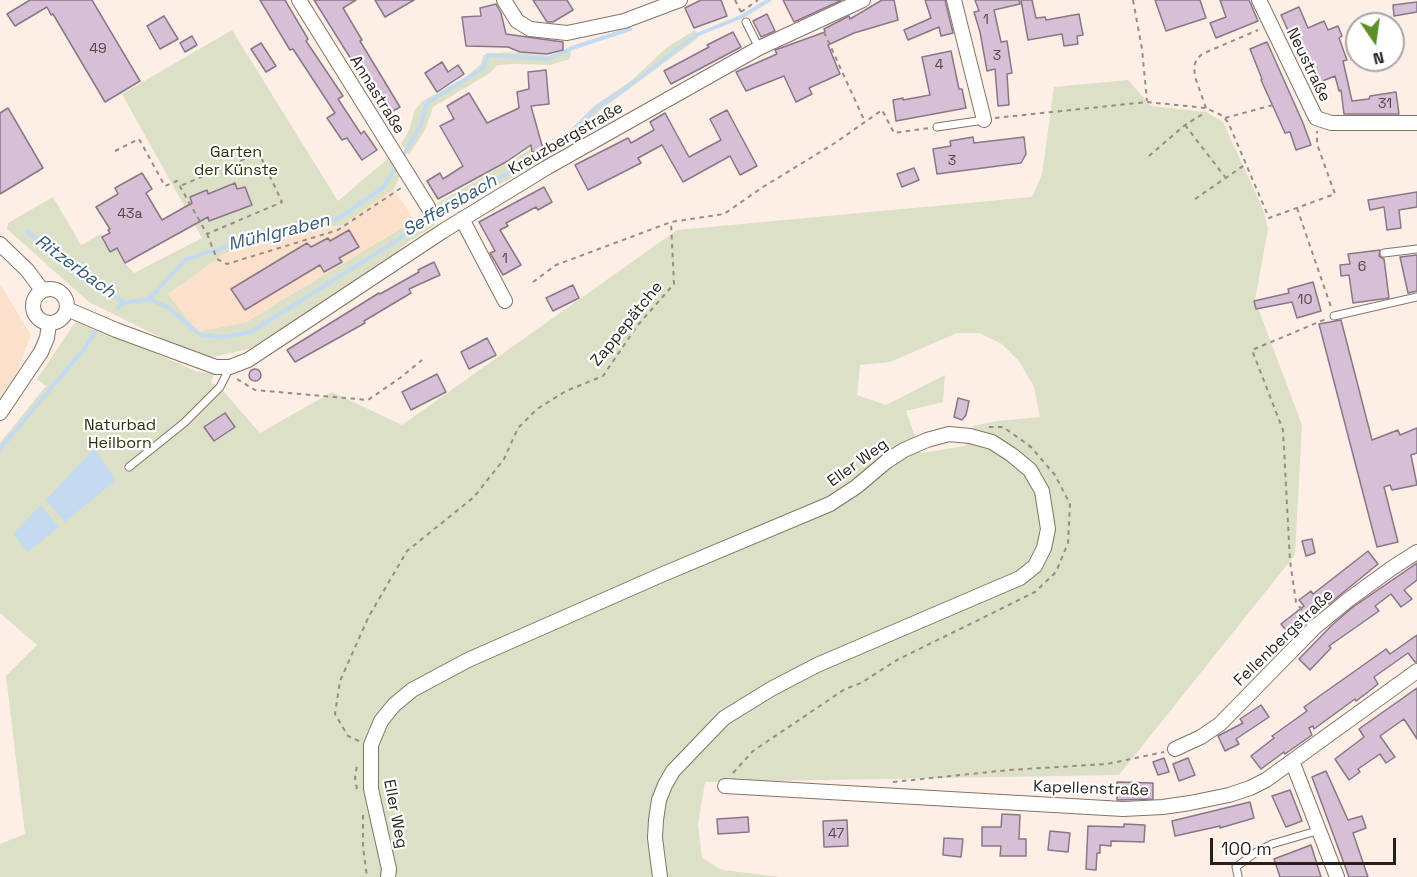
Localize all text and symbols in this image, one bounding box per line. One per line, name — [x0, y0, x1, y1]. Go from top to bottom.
house number: 1 — [983, 12, 989, 28]
north arrow — [1345, 12, 1405, 72]
street label: Neustraße — [1282, 25, 1334, 105]
house number: 49 — [89, 41, 107, 57]
text: N — [1371, 47, 1386, 70]
house number: 3 — [993, 48, 1001, 64]
street label: Annastraße — [345, 52, 409, 138]
house number: 4 — [935, 57, 943, 73]
house number: 31 — [1378, 96, 1392, 112]
street label: Kreuzbergstraße — [505, 98, 627, 180]
park label: Garten der Künste — [194, 143, 278, 181]
house number: 3 — [948, 153, 956, 169]
water label: Seffersbach — [399, 170, 501, 242]
house number: 43a — [117, 206, 143, 222]
water label: Mühlgraben — [226, 210, 332, 256]
water label: Ritzerbach — [31, 231, 119, 303]
house number: 1 — [502, 251, 508, 267]
house number: 6 — [1358, 259, 1366, 275]
street label: Zappepätche — [587, 278, 667, 370]
house number: 10 — [1298, 292, 1312, 308]
park label: Naturbad Heilborn — [84, 416, 156, 454]
street label: Eller Weg — [824, 435, 892, 491]
street label: Fellenbergstraße — [1230, 586, 1338, 690]
street label: Kapellenstraße — [1033, 777, 1149, 801]
street label: Eller Weg — [379, 778, 411, 850]
house number: 47 — [828, 826, 844, 842]
scale bar — [1213, 826, 1399, 864]
text: 100 m — [1221, 837, 1272, 860]

